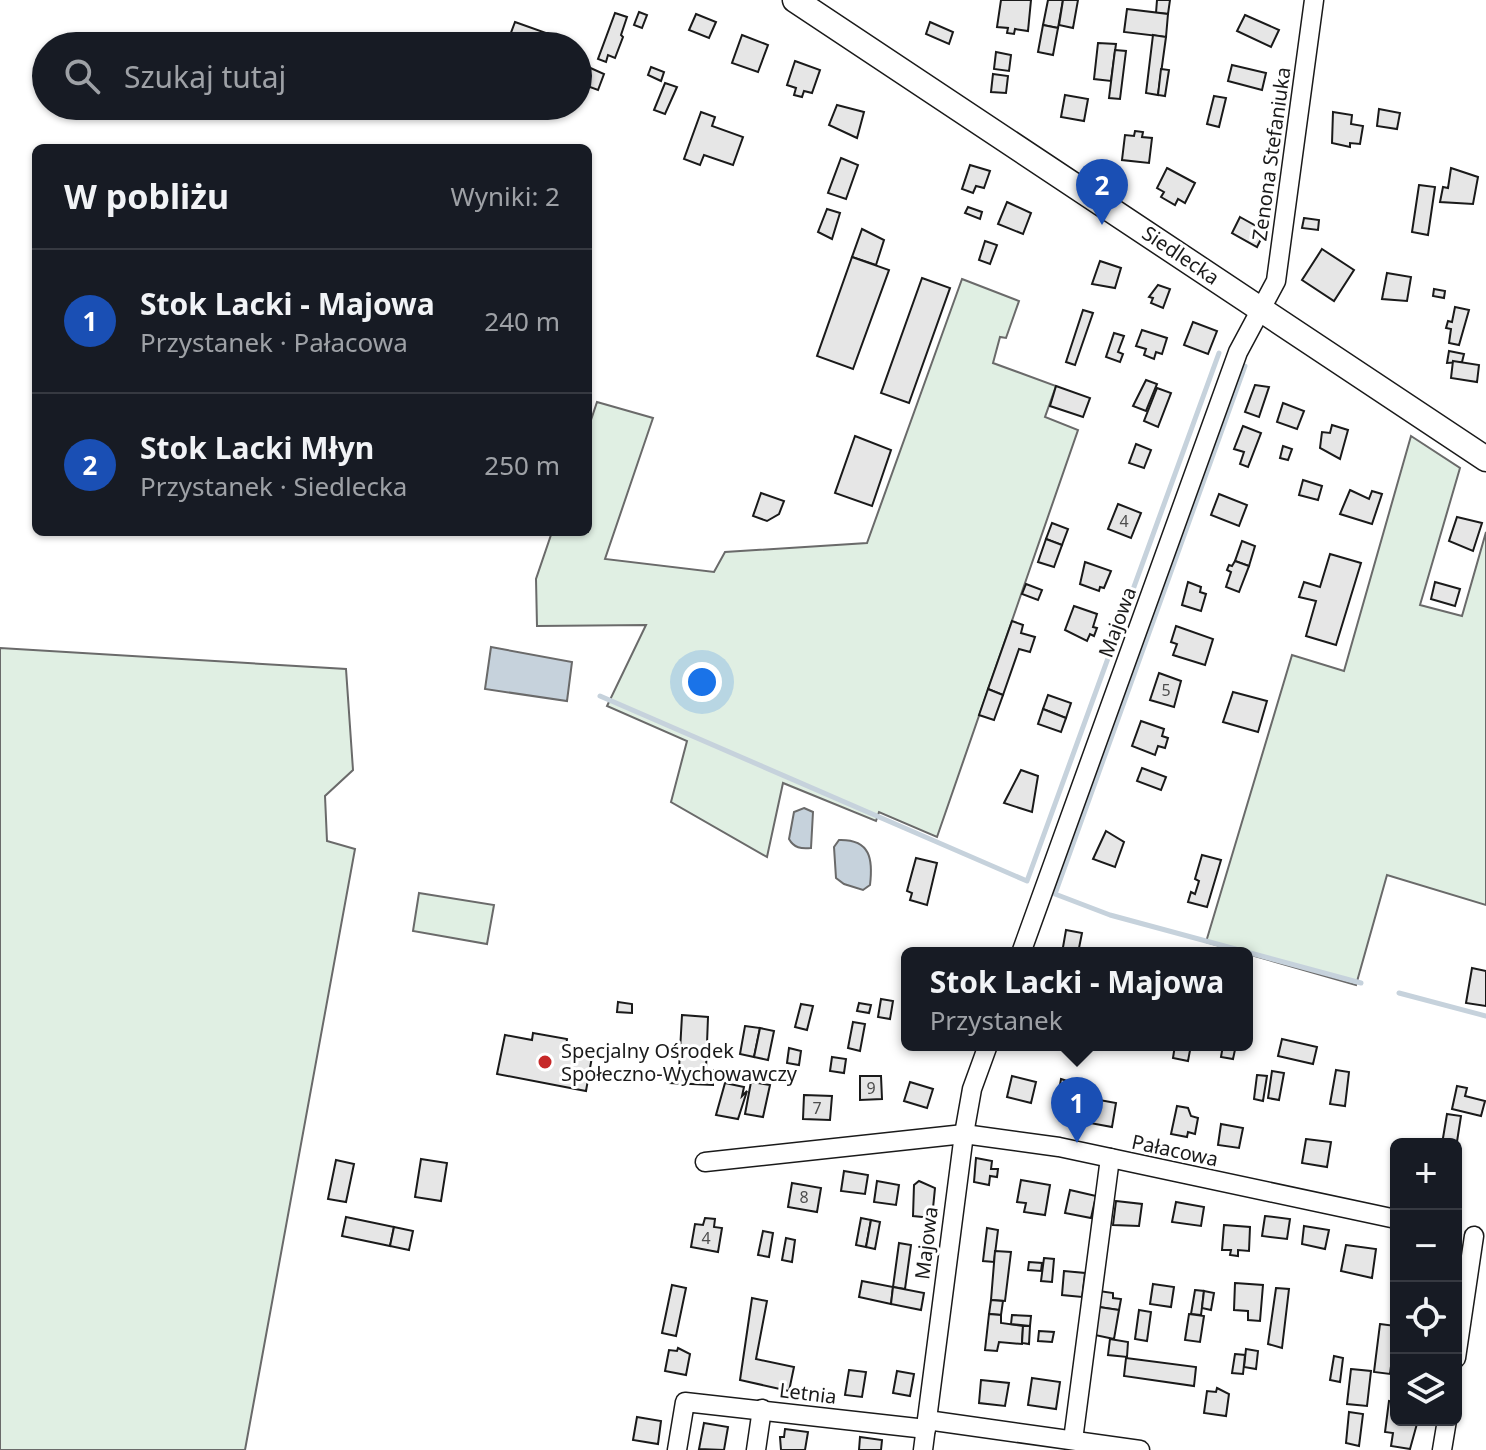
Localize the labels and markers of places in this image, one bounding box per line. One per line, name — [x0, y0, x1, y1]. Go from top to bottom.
pin: 2 — [1076, 159, 1128, 225]
place label: Specjalny Ośrodek Społeczno-Wychowawczy — [561, 1037, 798, 1087]
marker: Specjalny Ośrodek Społeczno-Wychowawczy — [536, 1053, 554, 1071]
pin: 1 — [1051, 1077, 1103, 1143]

